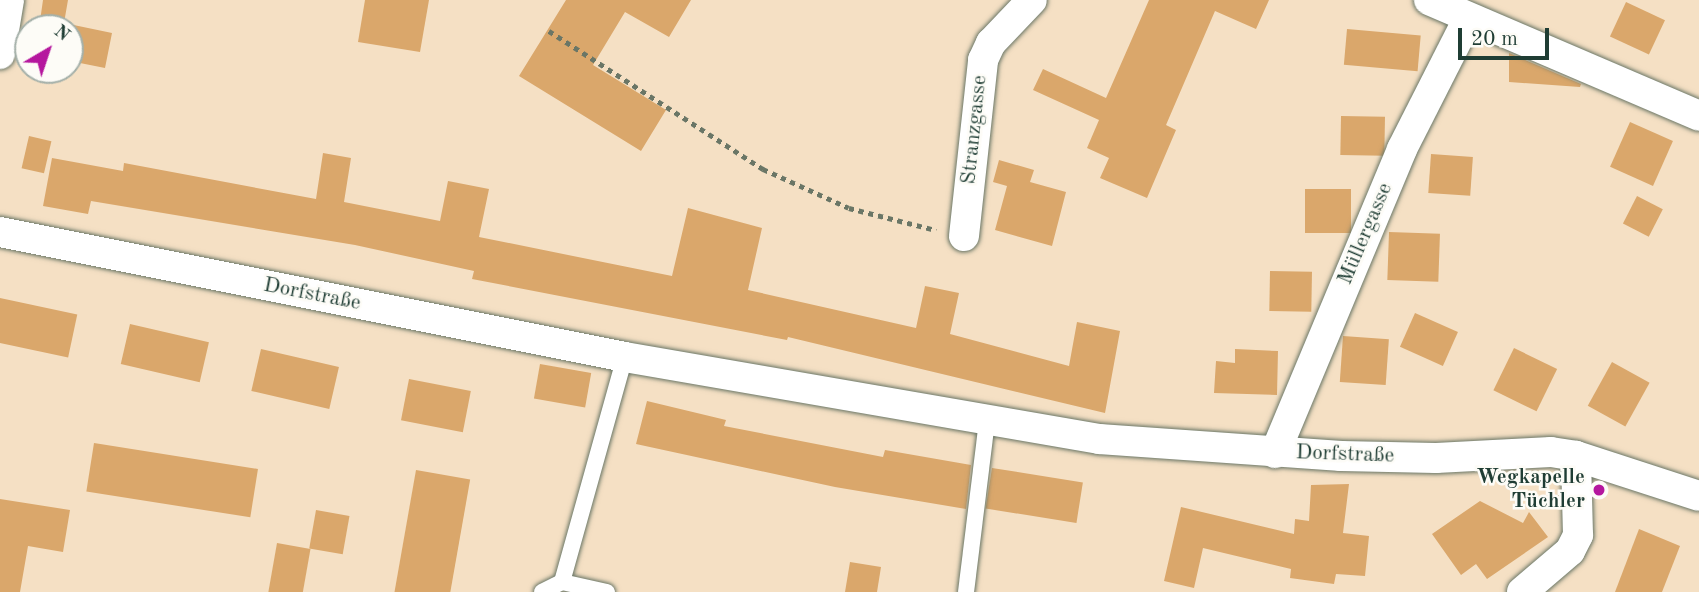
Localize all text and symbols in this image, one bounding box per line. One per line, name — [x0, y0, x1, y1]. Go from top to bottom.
north arrow — [14, 14, 84, 84]
scale bar — [1461, 14, 1552, 58]
text: N — [50, 22, 73, 46]
text: 20 m — [1471, 29, 1518, 50]
street label: Stranzgasse — [957, 74, 993, 186]
street label: Müllergasse — [1333, 179, 1399, 289]
street label: Dorfstraße — [261, 273, 363, 317]
street label: Dorfstraße — [1295, 441, 1395, 469]
place label: Wegkapelle Tüchler — [1476, 465, 1585, 515]
marker: Wegkapelle Tüchler — [1591, 482, 1607, 498]

